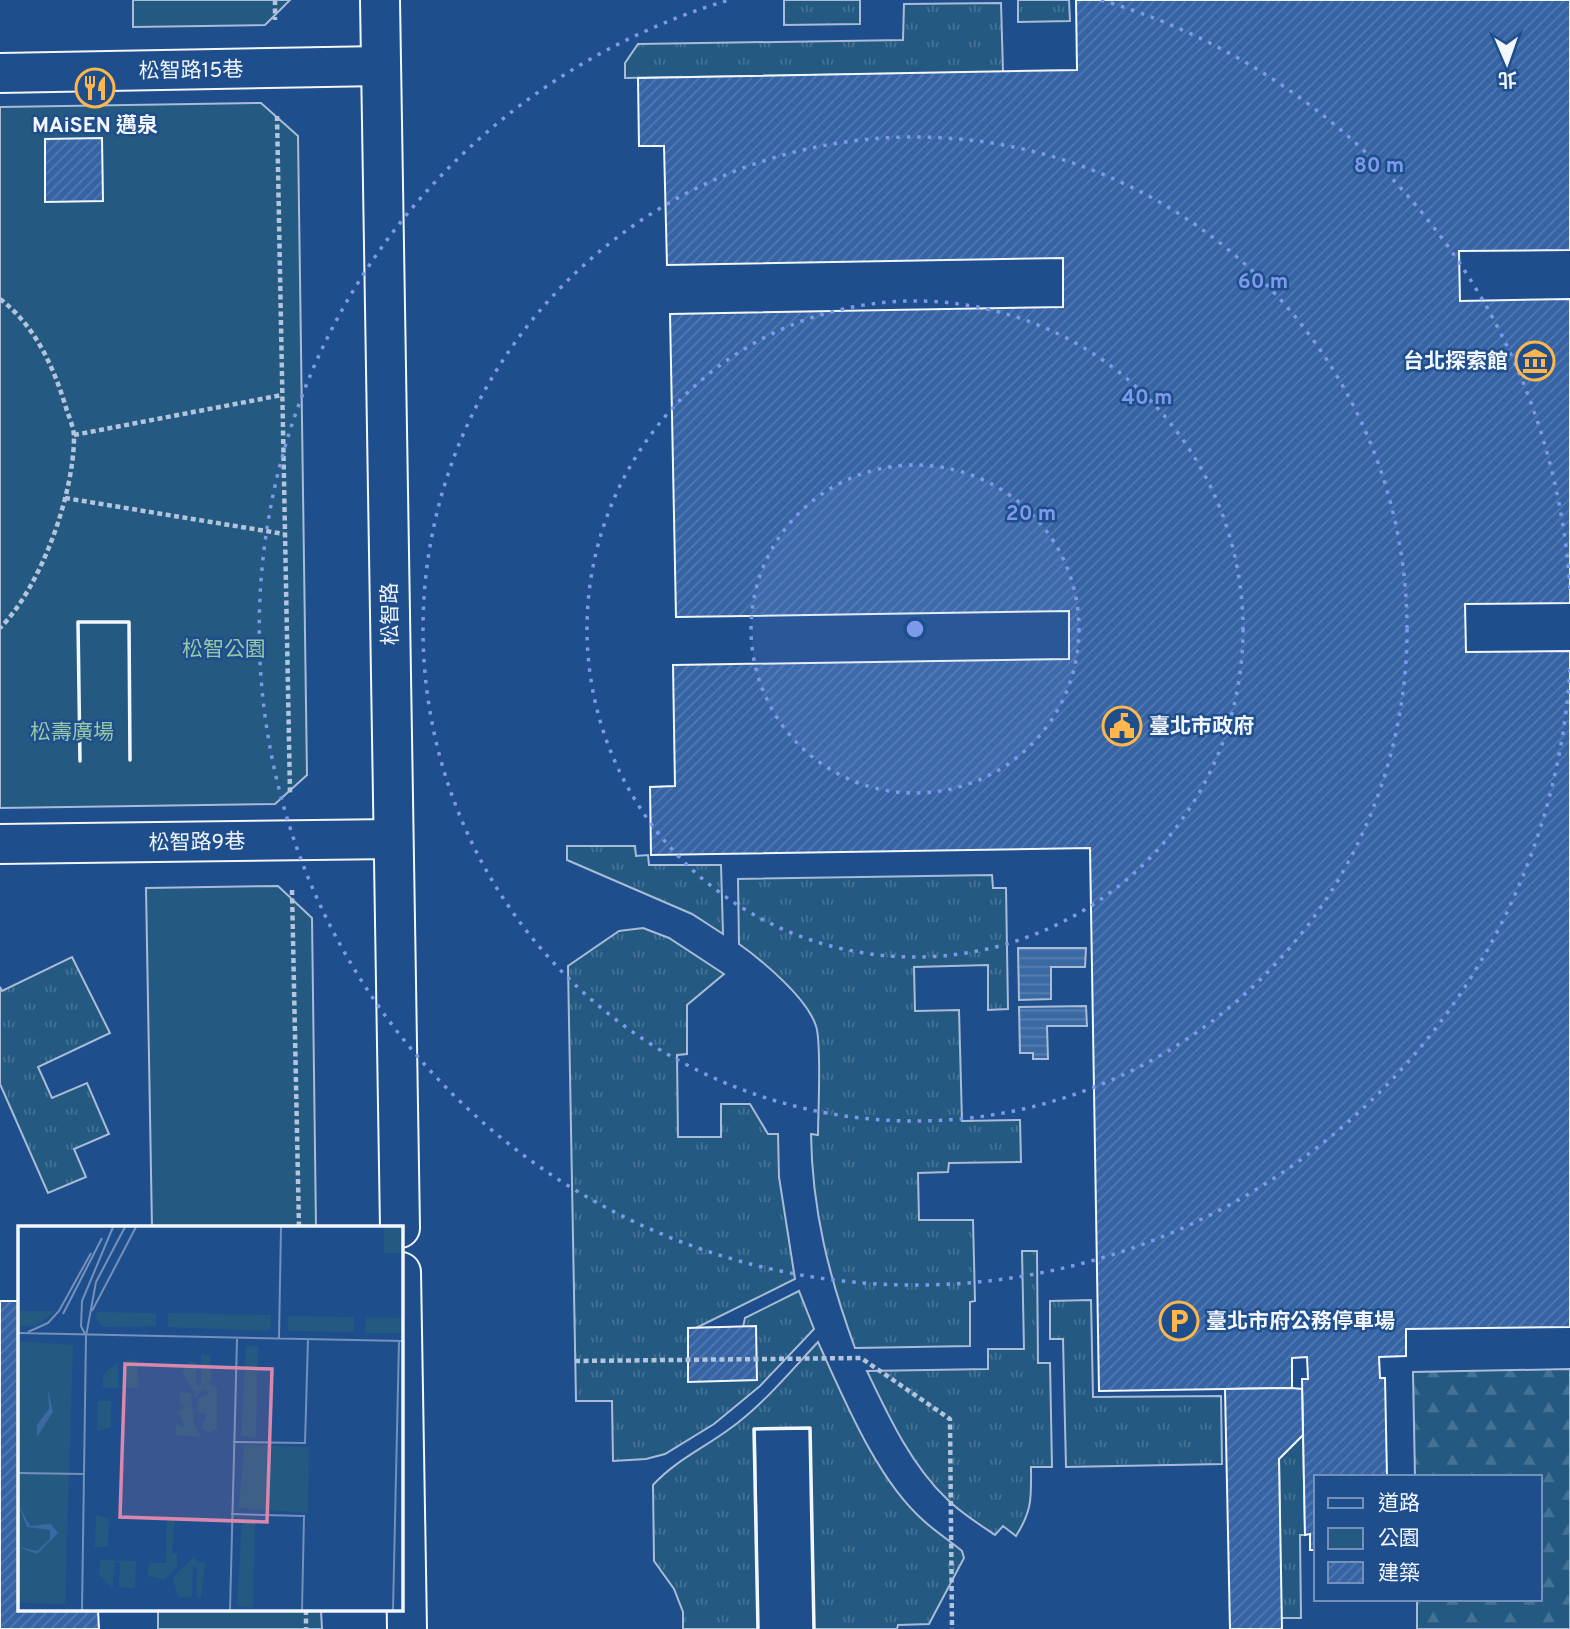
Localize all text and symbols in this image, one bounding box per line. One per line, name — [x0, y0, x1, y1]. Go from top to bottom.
north arrow — [1472, 28, 1542, 98]
street label: 松智路15巷 — [138, 57, 244, 86]
text: 北 — [1498, 66, 1517, 90]
restaurant icon: MAiSEN 邁泉 — [74, 67, 116, 109]
place label: MAiSEN 邁泉 — [32, 113, 158, 140]
text: 80 m — [1354, 153, 1404, 180]
text: 60 m — [1238, 269, 1288, 296]
museum icon: 台北探索館 — [1514, 340, 1556, 382]
place label: 台北探索館 — [1403, 349, 1508, 376]
text: 40 m — [1122, 385, 1172, 412]
text: 20 m — [1006, 501, 1056, 528]
street label: 松智路 — [377, 582, 406, 646]
centre of rings — [903, 617, 927, 641]
park label: 松智公園 — [182, 637, 266, 664]
public building icon: 臺北市政府 — [1101, 705, 1143, 747]
place label: 臺北市政府 — [1149, 714, 1254, 741]
park label: 松壽廣場 — [30, 720, 114, 747]
street label: 松智路9巷 — [149, 829, 246, 858]
inset map — [18, 1226, 402, 1612]
parking icon: 臺北市府公務停車場 — [1158, 1300, 1200, 1342]
place label: 臺北市府公務停車場 — [1206, 1309, 1395, 1336]
legend — [1314, 1475, 1542, 1601]
text: 道路 — [1378, 1491, 1420, 1518]
text: 公園 — [1378, 1526, 1420, 1553]
text: 建築 — [1378, 1561, 1420, 1588]

